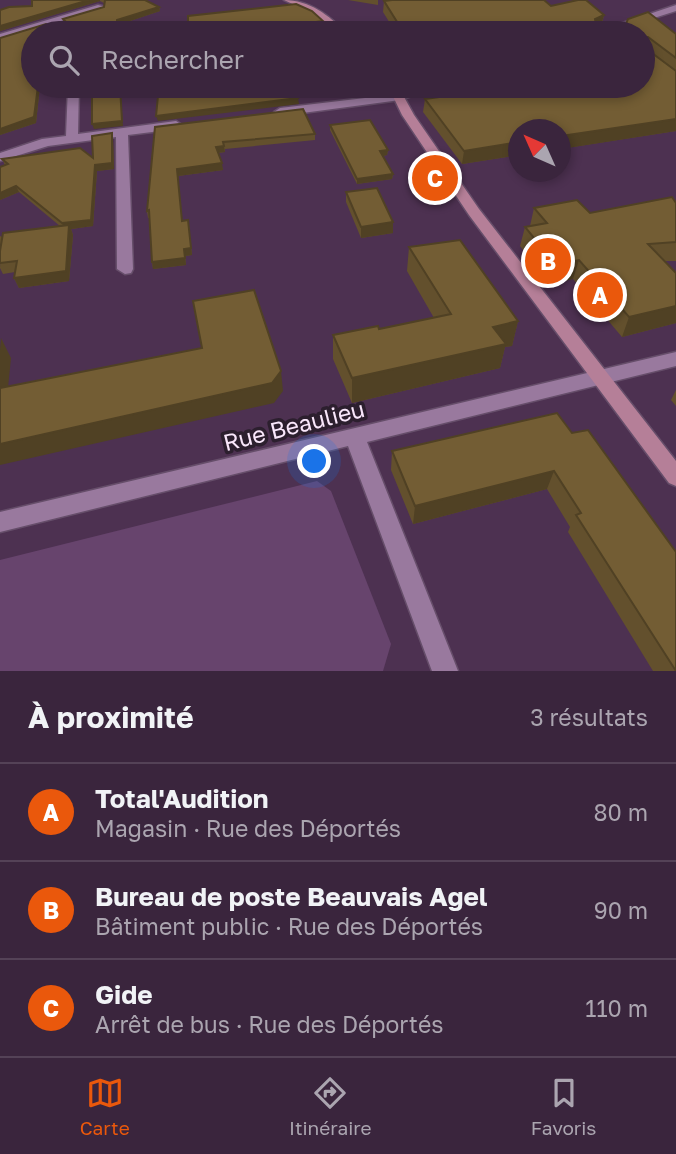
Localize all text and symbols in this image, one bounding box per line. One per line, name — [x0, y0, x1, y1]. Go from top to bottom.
search box — [21, 21, 655, 98]
icon: search — [45, 41, 83, 79]
text: Rechercher — [101, 44, 244, 75]
north arrow — [508, 119, 571, 182]
pin: C — [412, 152, 458, 204]
pin: B — [525, 235, 571, 287]
pin: A — [577, 269, 623, 321]
street label: Rue Beaulieu — [220, 394, 367, 456]
your location — [297, 444, 331, 478]
text: À proximité — [28, 699, 194, 735]
text: 3 résultats — [530, 703, 648, 731]
text: Total'Audition — [95, 783, 269, 814]
text: A — [43, 798, 59, 826]
text: 80 m — [594, 798, 648, 826]
text: Magasin · Rue des Déportés — [95, 814, 401, 842]
text: Bureau de poste Beauvais Agel — [95, 881, 487, 912]
text: B — [43, 896, 59, 924]
text: 90 m — [594, 896, 648, 924]
text: Bâtiment public · Rue des Déportés — [95, 912, 483, 940]
text: Gide — [95, 979, 153, 1010]
text: C — [43, 994, 59, 1022]
text: 110 m — [585, 994, 648, 1022]
text: Arrêt de bus · Rue des Déportés — [95, 1010, 443, 1038]
tab: Carte — [80, 1074, 130, 1139]
tab: Itinéraire — [289, 1074, 372, 1139]
tab: Favoris — [531, 1074, 596, 1139]

